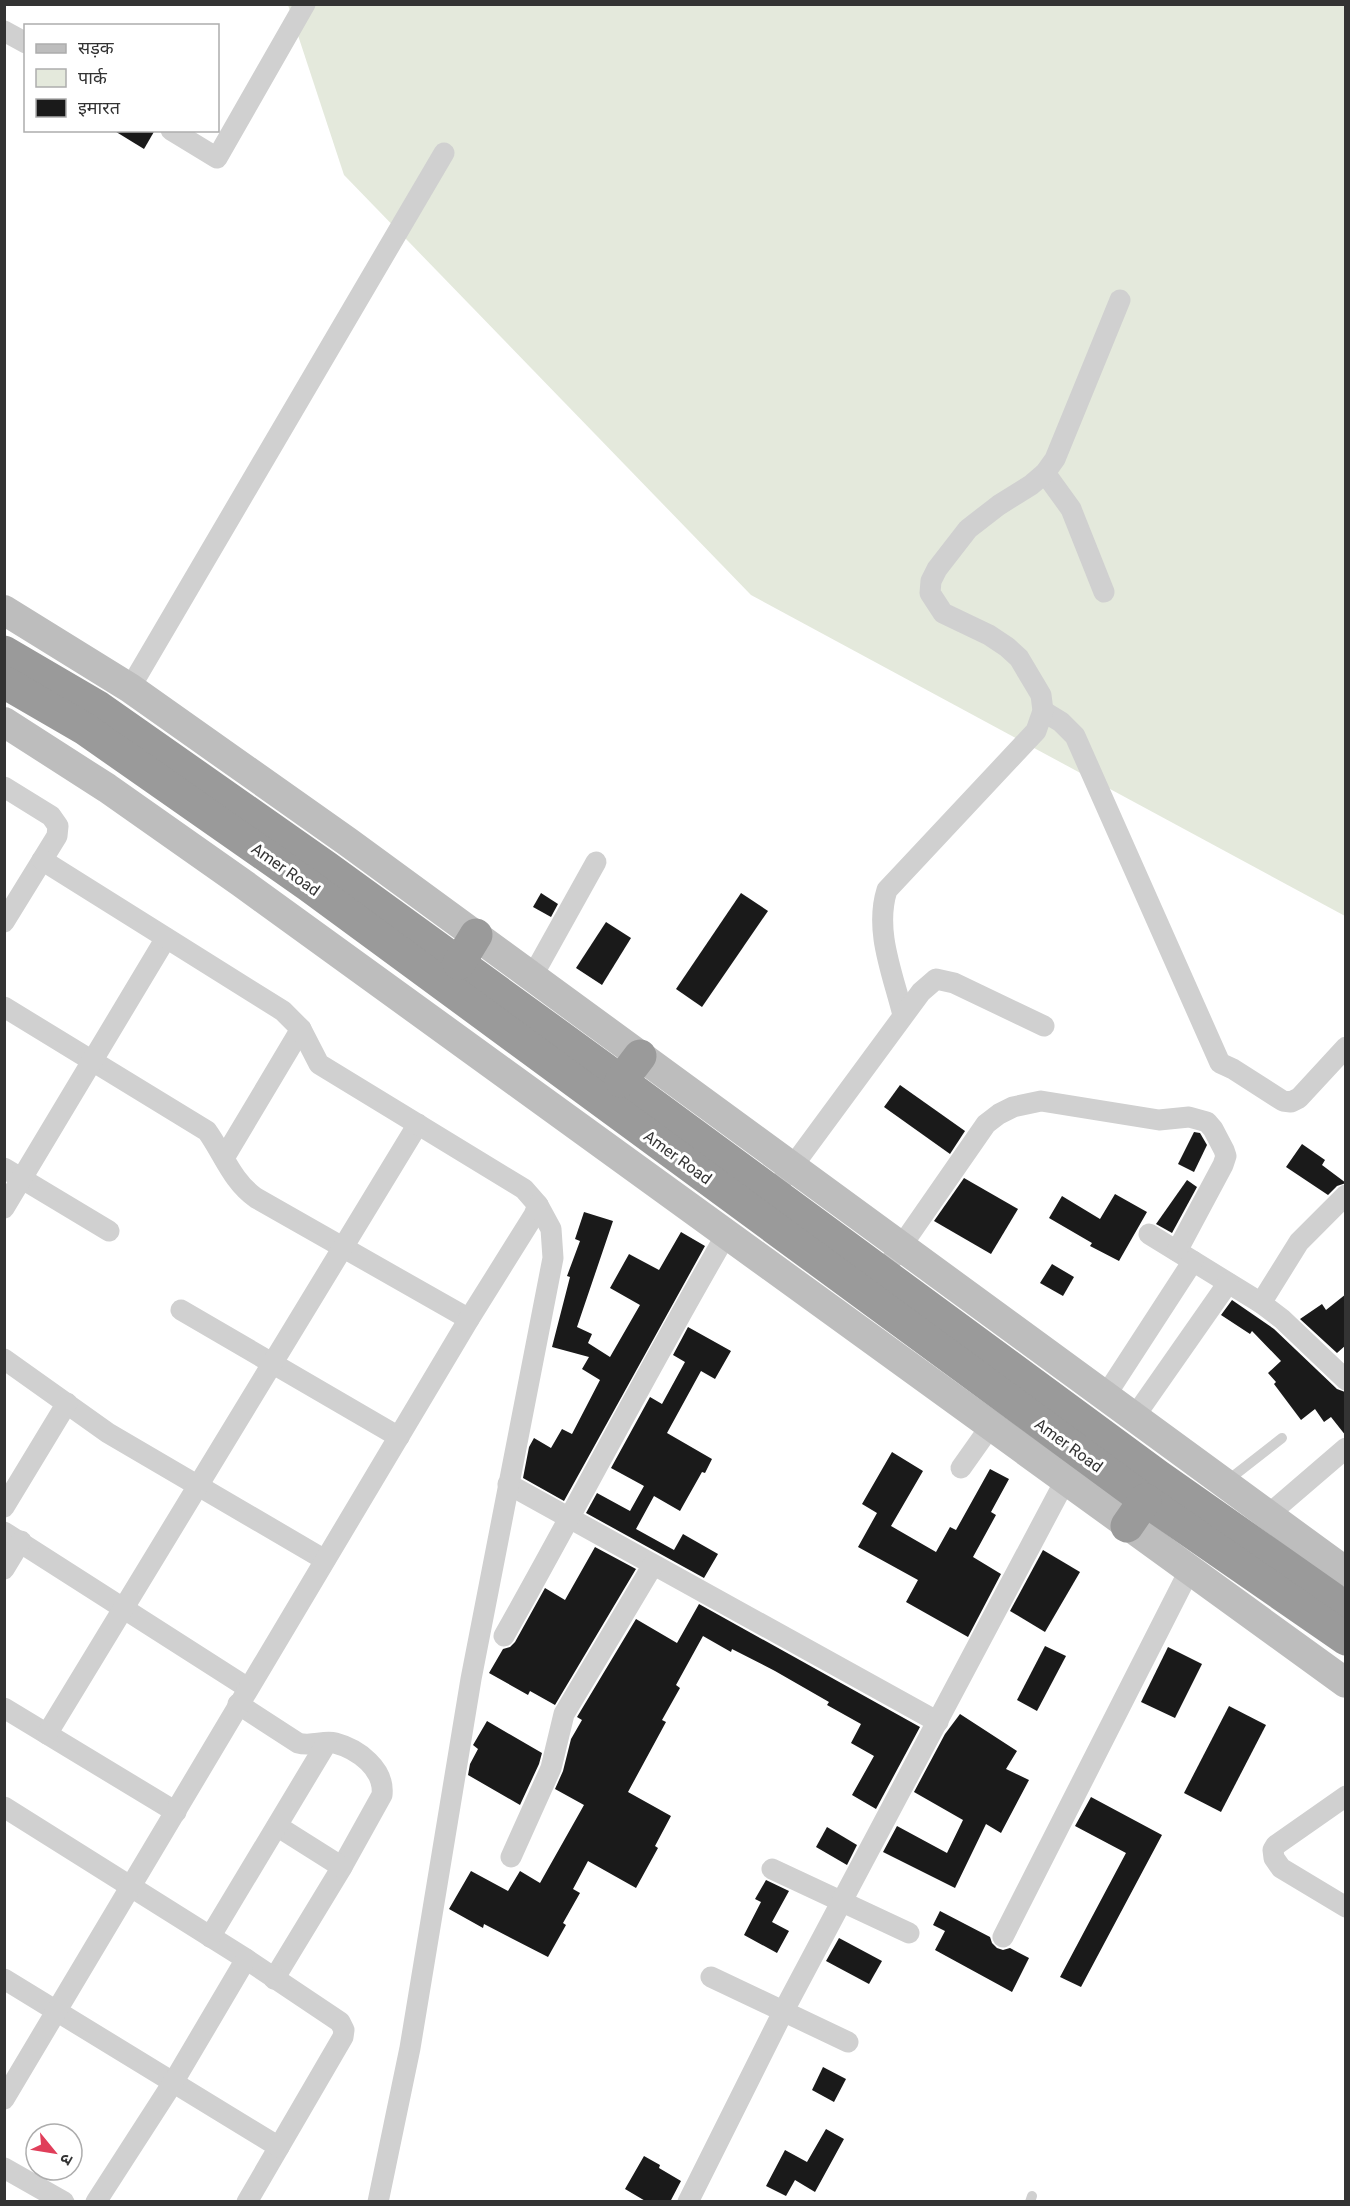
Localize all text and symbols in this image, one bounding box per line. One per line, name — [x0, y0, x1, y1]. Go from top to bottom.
legend — [24, 24, 219, 132]
text: सड़क — [78, 37, 115, 58]
text: पार्क — [78, 67, 108, 88]
text: इमारत — [78, 97, 121, 118]
street label: Amer Road — [248, 839, 324, 900]
street label: Amer Road — [640, 1126, 715, 1188]
street label: Amer Road — [1031, 1414, 1106, 1476]
north arrow — [24, 2122, 84, 2182]
text: उ — [56, 2150, 77, 2169]

